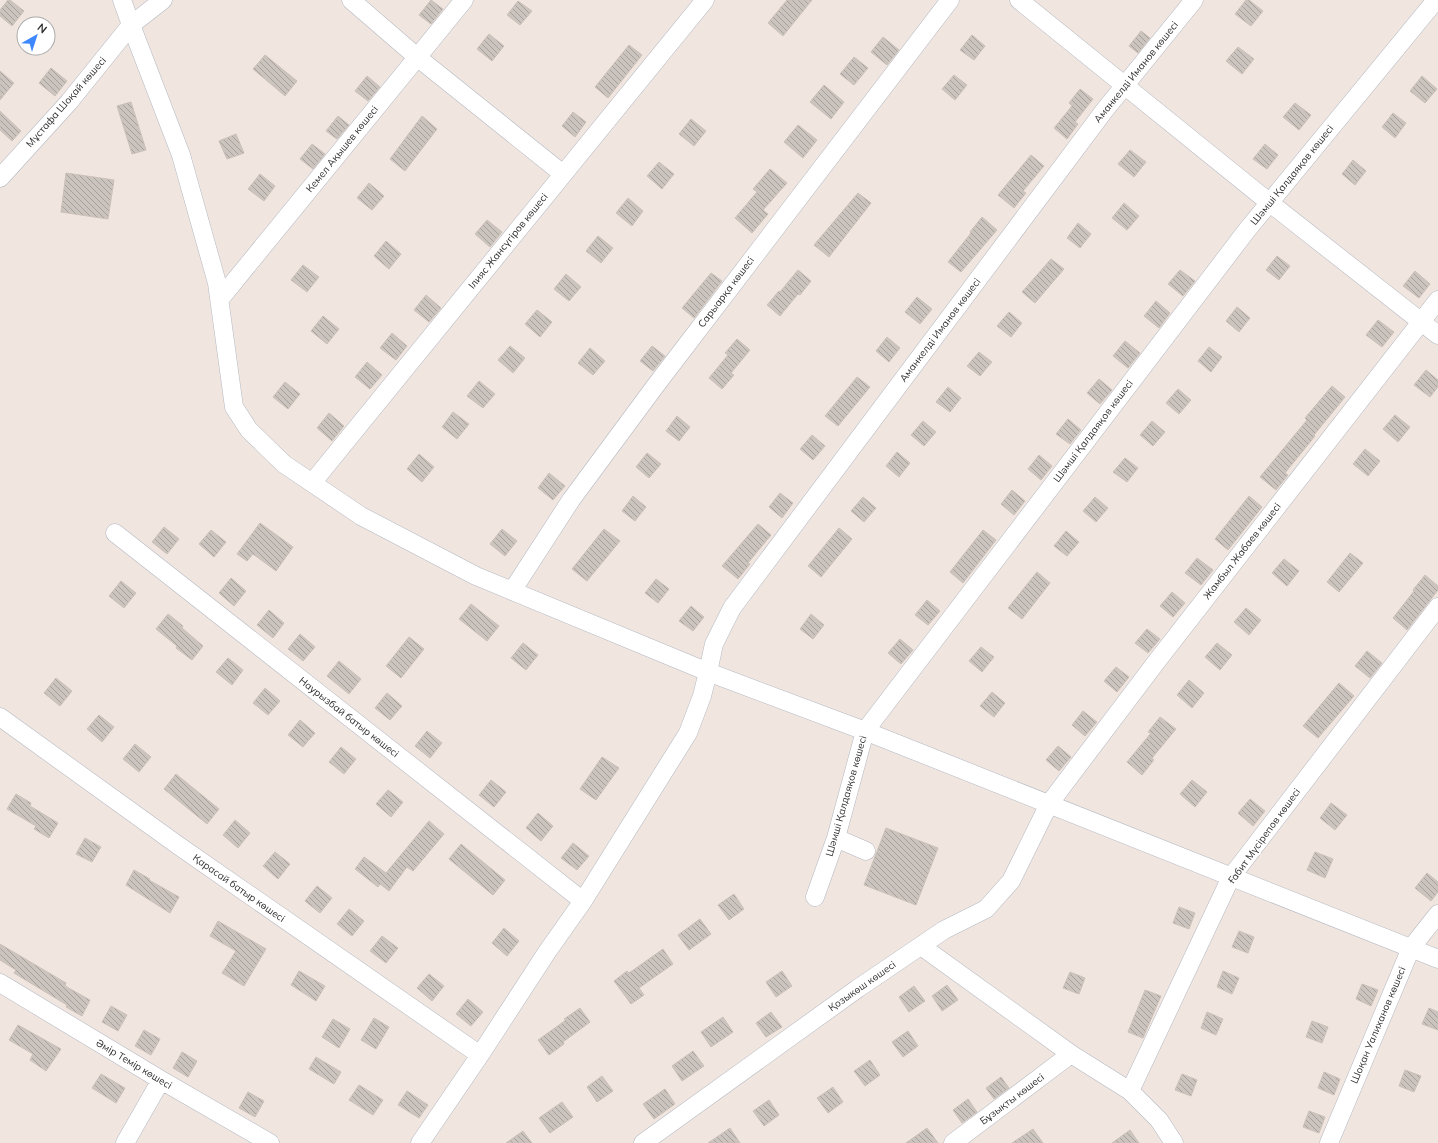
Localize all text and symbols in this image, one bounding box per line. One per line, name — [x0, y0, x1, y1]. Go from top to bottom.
north arrow — [16, 16, 56, 56]
street label: Аманкелді Иманов көшесі — [1091, 19, 1181, 125]
text: N — [35, 20, 50, 36]
street label: Мұстафа Шоқай көшесі — [23, 54, 109, 150]
street label: Кемел Ақышев көшесі — [303, 103, 381, 195]
street label: Шәмші Қалдаяқов көшесі — [1248, 122, 1336, 228]
street label: Ілияс Жансүгіров көшесі — [465, 190, 551, 292]
street label: Сарыарқа көшесі — [695, 254, 757, 330]
street label: Аманкелді Иманов көшесі — [897, 275, 983, 385]
street label: Шәмші Қалдаяқов көшесі — [1050, 377, 1136, 485]
street label: Жамбыл Жабаев көшесі — [1200, 500, 1284, 602]
street label: Наурызбай батыр көшесі — [296, 674, 402, 760]
street label: Шәмші Қалдаяқов көшесі — [823, 734, 869, 858]
street label: Ғабит Мүсірепов көшесі — [1225, 786, 1303, 886]
street label: Қарасай батыр көшесі — [190, 851, 288, 925]
street label: Қозыкөш көшесі — [826, 958, 898, 1014]
street label: Шоқан Уалиханов көшесі — [1347, 965, 1409, 1085]
street label: Әмір Темір көшесі — [94, 1036, 174, 1092]
street label: Бұзықты көшесі — [977, 1070, 1047, 1128]

